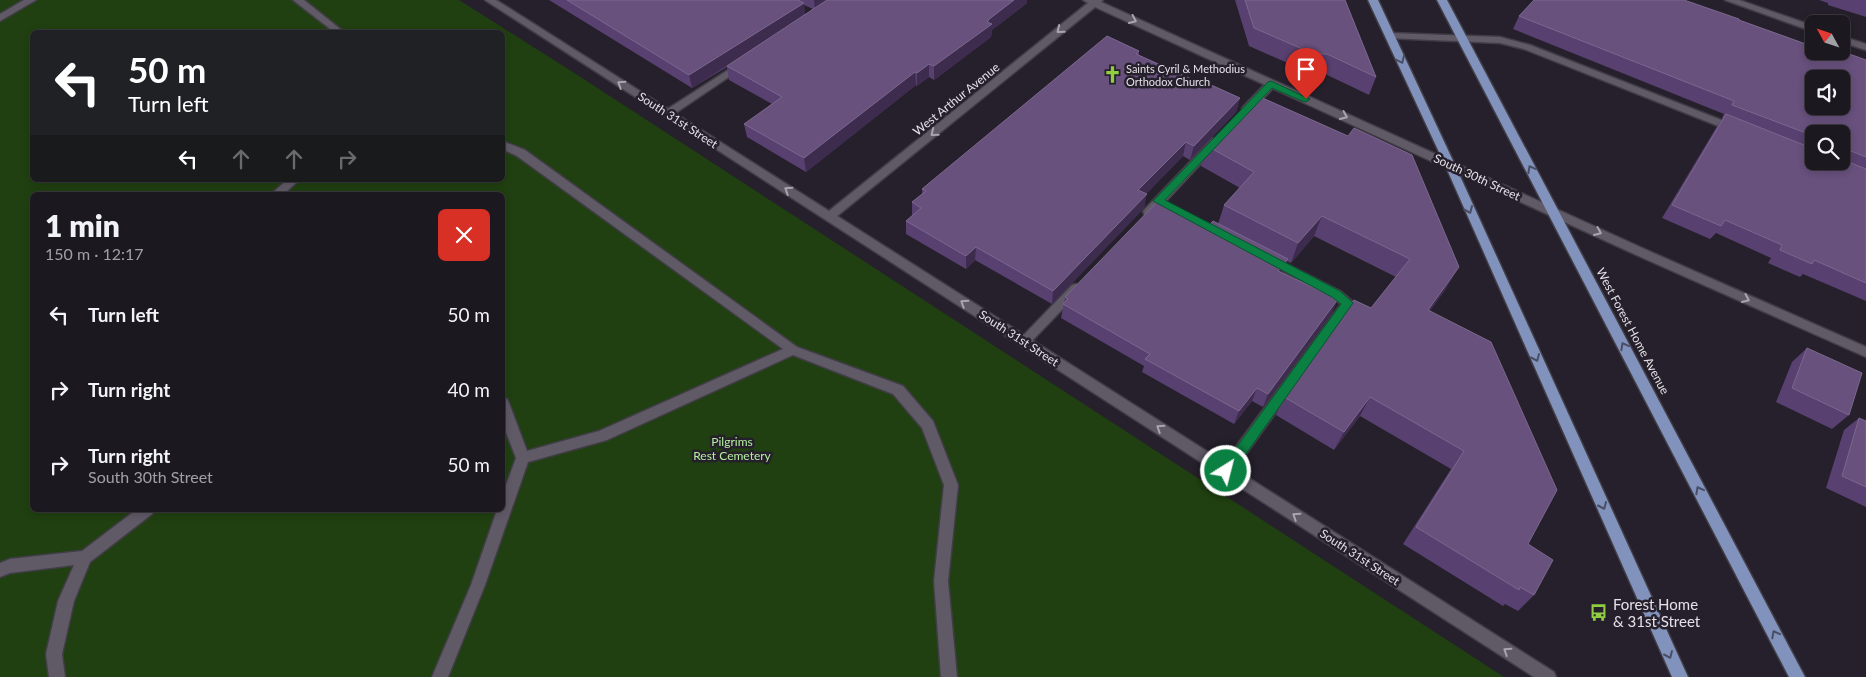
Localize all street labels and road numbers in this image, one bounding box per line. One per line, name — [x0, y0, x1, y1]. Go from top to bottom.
street label: West Arthur Avenue — [910, 60, 1002, 138]
street label: South 31st Street — [635, 89, 721, 152]
street label: South 30th Street — [1431, 150, 1523, 204]
street label: West Forest Home Avenue — [1593, 265, 1673, 397]
street label: South 31st Street — [976, 307, 1062, 370]
street label: South 31st Street — [1317, 526, 1403, 589]

